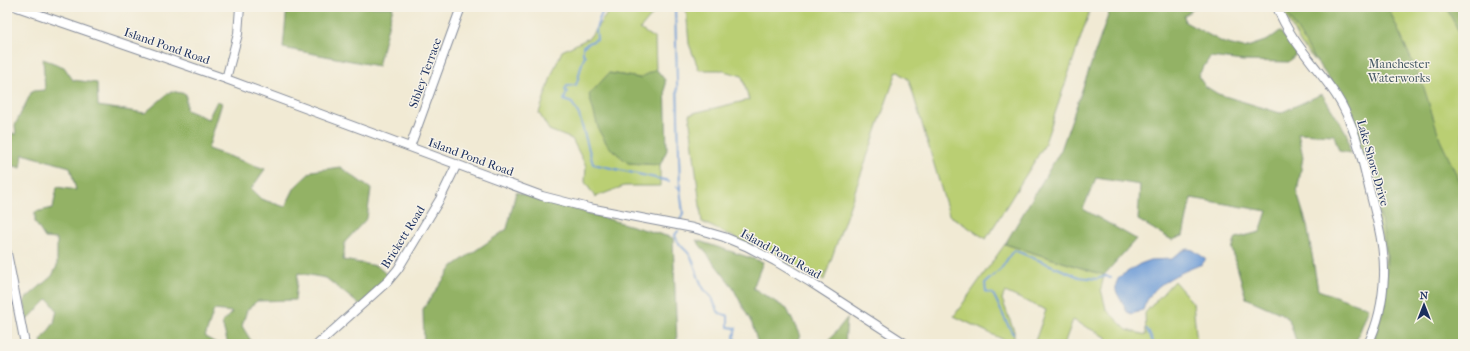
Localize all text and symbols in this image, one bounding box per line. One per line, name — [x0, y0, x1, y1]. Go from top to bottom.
street label: Island Pond Road — [122, 25, 212, 67]
street label: Sibley Terrace — [406, 36, 444, 110]
park label: Manchester Waterworks — [1367, 57, 1431, 85]
street label: Lake Shore Drive — [1354, 118, 1392, 208]
street label: Island Pond Road — [426, 135, 516, 179]
street label: Brickett Road — [378, 203, 428, 271]
street label: Island Pond Road — [738, 226, 824, 282]
north arrow — [1404, 285, 1444, 325]
text: N — [1420, 289, 1429, 302]

